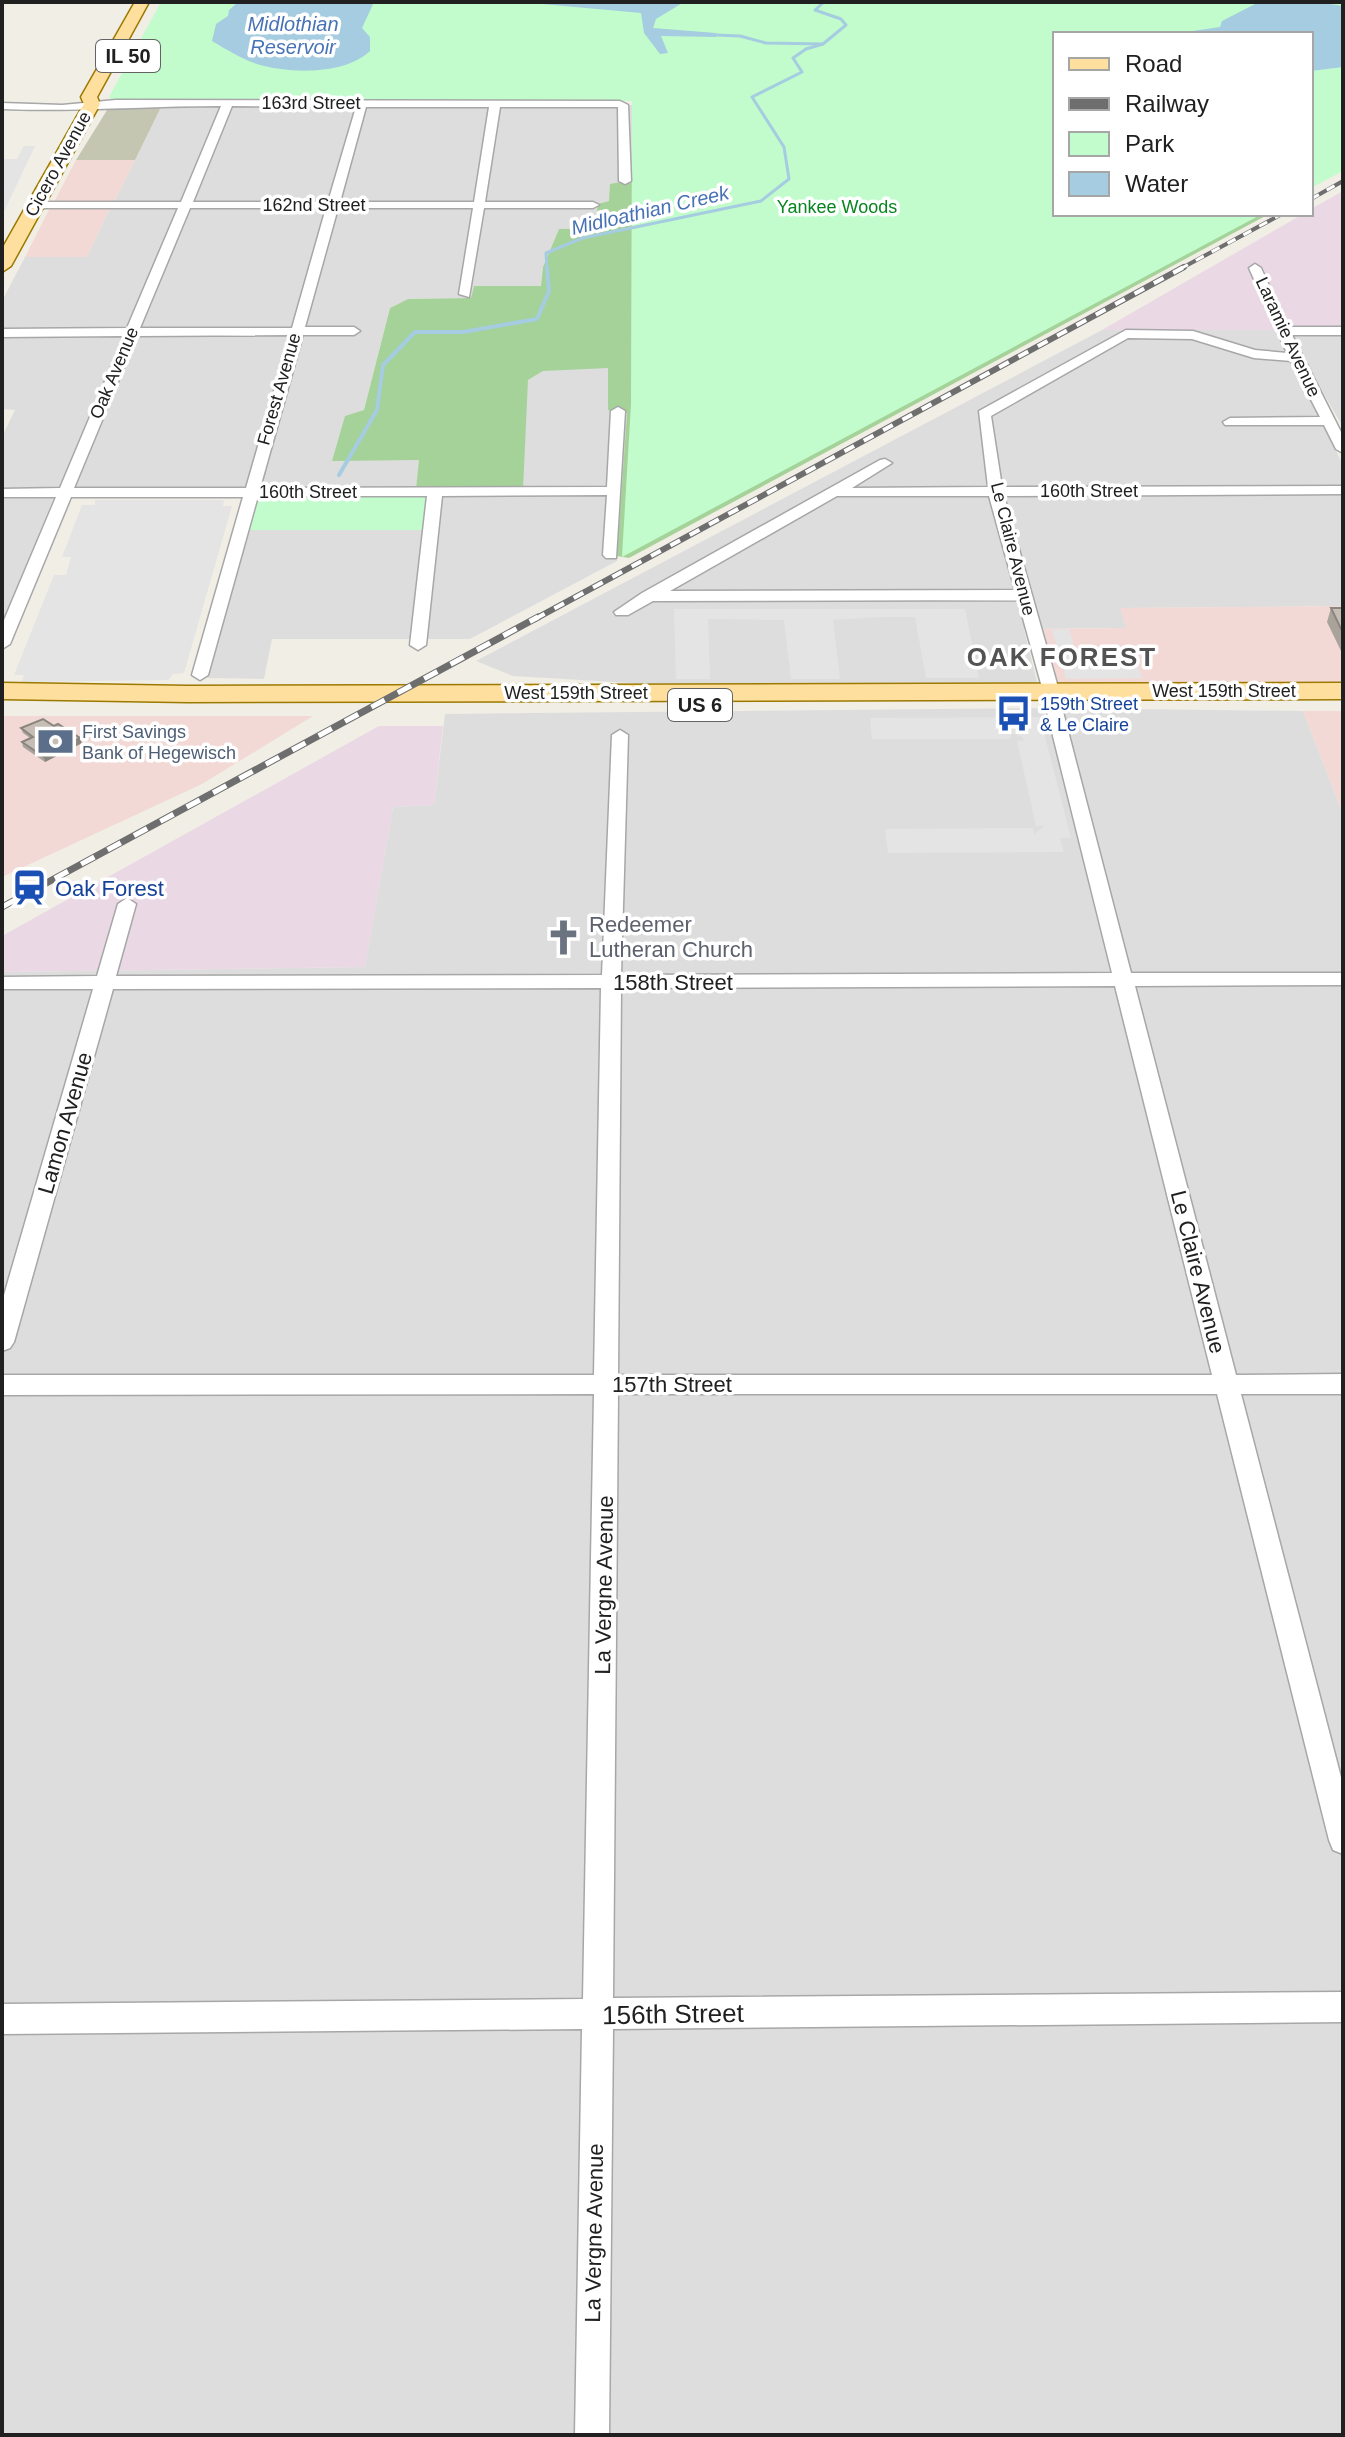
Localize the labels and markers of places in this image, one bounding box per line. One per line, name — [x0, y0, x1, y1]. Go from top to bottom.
place label: 159th Street & Le Claire — [1040, 694, 1138, 735]
bus stop icon: 159th Street & Le Claire — [995, 695, 1033, 733]
place label: First Savings Bank of Hegewisch — [82, 722, 236, 763]
bank icon: First Savings Bank of Hegewisch — [37, 723, 75, 761]
station icon: Oak Forest — [10, 869, 48, 907]
place label: Oak Forest — [55, 876, 164, 901]
place label: Redeemer Lutheran Church — [589, 912, 753, 962]
church icon: Redeemer Lutheran Church — [544, 918, 582, 956]

